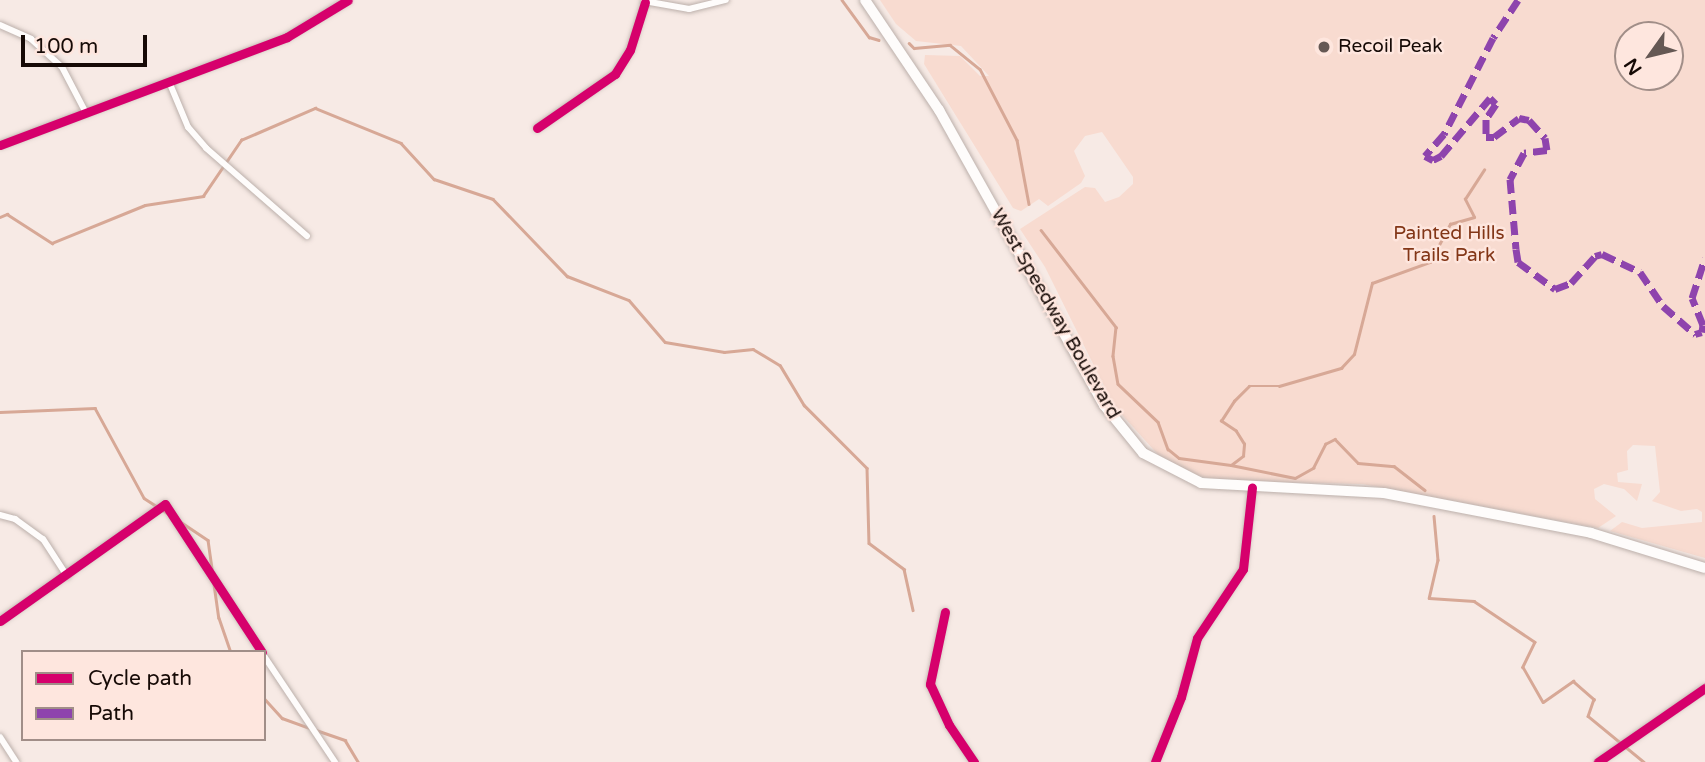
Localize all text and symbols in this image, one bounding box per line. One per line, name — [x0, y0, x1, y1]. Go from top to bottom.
scale bar — [24, 21, 150, 65]
north arrow — [1614, 21, 1684, 91]
text: 100 m — [34, 34, 98, 59]
place label: Recoil Peak — [1338, 36, 1443, 58]
marker: Recoil Peak — [1316, 39, 1332, 55]
text: N — [1620, 54, 1647, 79]
street label: West Speedway Boulevard — [985, 205, 1125, 423]
park label: Painted Hills Trails Park — [1393, 223, 1505, 267]
legend — [21, 650, 266, 741]
text: Cycle path — [88, 666, 192, 691]
text: Path — [88, 701, 134, 726]

